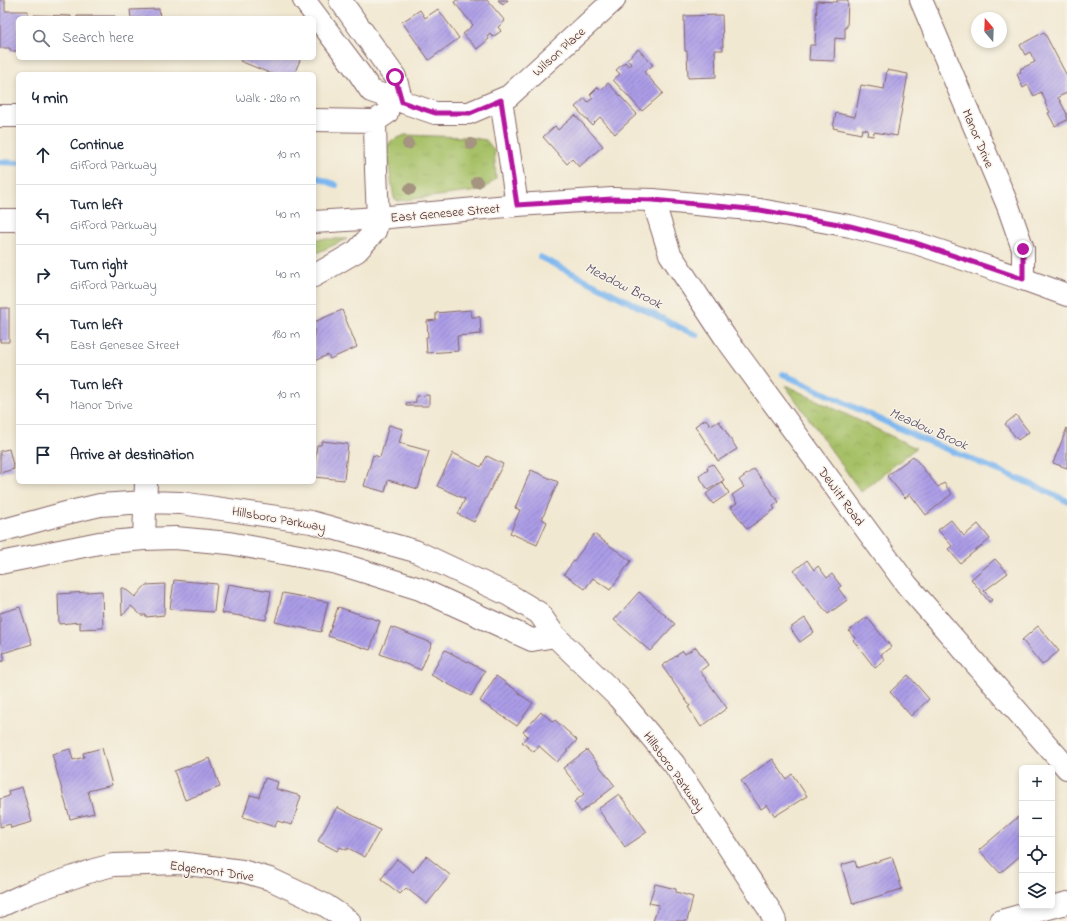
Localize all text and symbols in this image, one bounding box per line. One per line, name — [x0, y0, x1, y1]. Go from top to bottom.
north arrow — [971, 12, 1007, 48]
search box — [16, 16, 316, 60]
street label: Wilson Place — [528, 23, 590, 81]
icon: search — [30, 27, 52, 49]
text: Search here — [62, 27, 134, 49]
route start — [386, 68, 404, 86]
text: 4 min — [32, 86, 68, 111]
text: Walk · 280 m — [235, 89, 300, 108]
street label: Manor Drive — [957, 106, 999, 171]
text: Continue — [70, 134, 124, 156]
icon: ahead — [32, 144, 54, 166]
text: 10 m — [277, 145, 300, 164]
text: Gifford Parkway — [70, 156, 157, 175]
text: Turn left — [70, 194, 123, 216]
street label: East Genesee Street — [390, 199, 501, 228]
icon: left — [32, 204, 54, 226]
text: 40 m — [276, 205, 300, 224]
text: Gifford Parkway — [70, 216, 157, 235]
route end — [1014, 240, 1032, 258]
text: Turn right — [70, 254, 128, 276]
water label: Meadow Brook — [581, 258, 666, 315]
icon: right — [32, 264, 54, 286]
text: 40 m — [276, 265, 300, 284]
text: Gifford Parkway — [70, 276, 157, 295]
text: Turn left — [70, 314, 123, 336]
icon: left — [32, 324, 54, 346]
text: 180 m — [272, 325, 300, 344]
text: East Genesee Street — [70, 336, 180, 355]
text: Turn left — [70, 374, 123, 396]
icon: left — [32, 384, 54, 406]
text: 10 m — [277, 385, 300, 404]
text: Manor Drive — [70, 396, 133, 415]
water label: Meadow Brook — [886, 403, 972, 456]
icon: arrive — [32, 444, 54, 466]
text: Arrive at destination — [70, 444, 194, 466]
street label: DeWitt Road — [812, 463, 869, 531]
street label: Hillsboro Parkway — [230, 502, 327, 538]
street label: Hillsboro Parkway — [637, 728, 709, 816]
map controls — [1019, 765, 1055, 909]
button: + — [1019, 765, 1055, 801]
button: − — [1019, 801, 1055, 837]
button: locate — [1019, 837, 1055, 873]
street label: Edgemont Drive — [168, 856, 255, 888]
button: layers — [1019, 873, 1055, 909]

